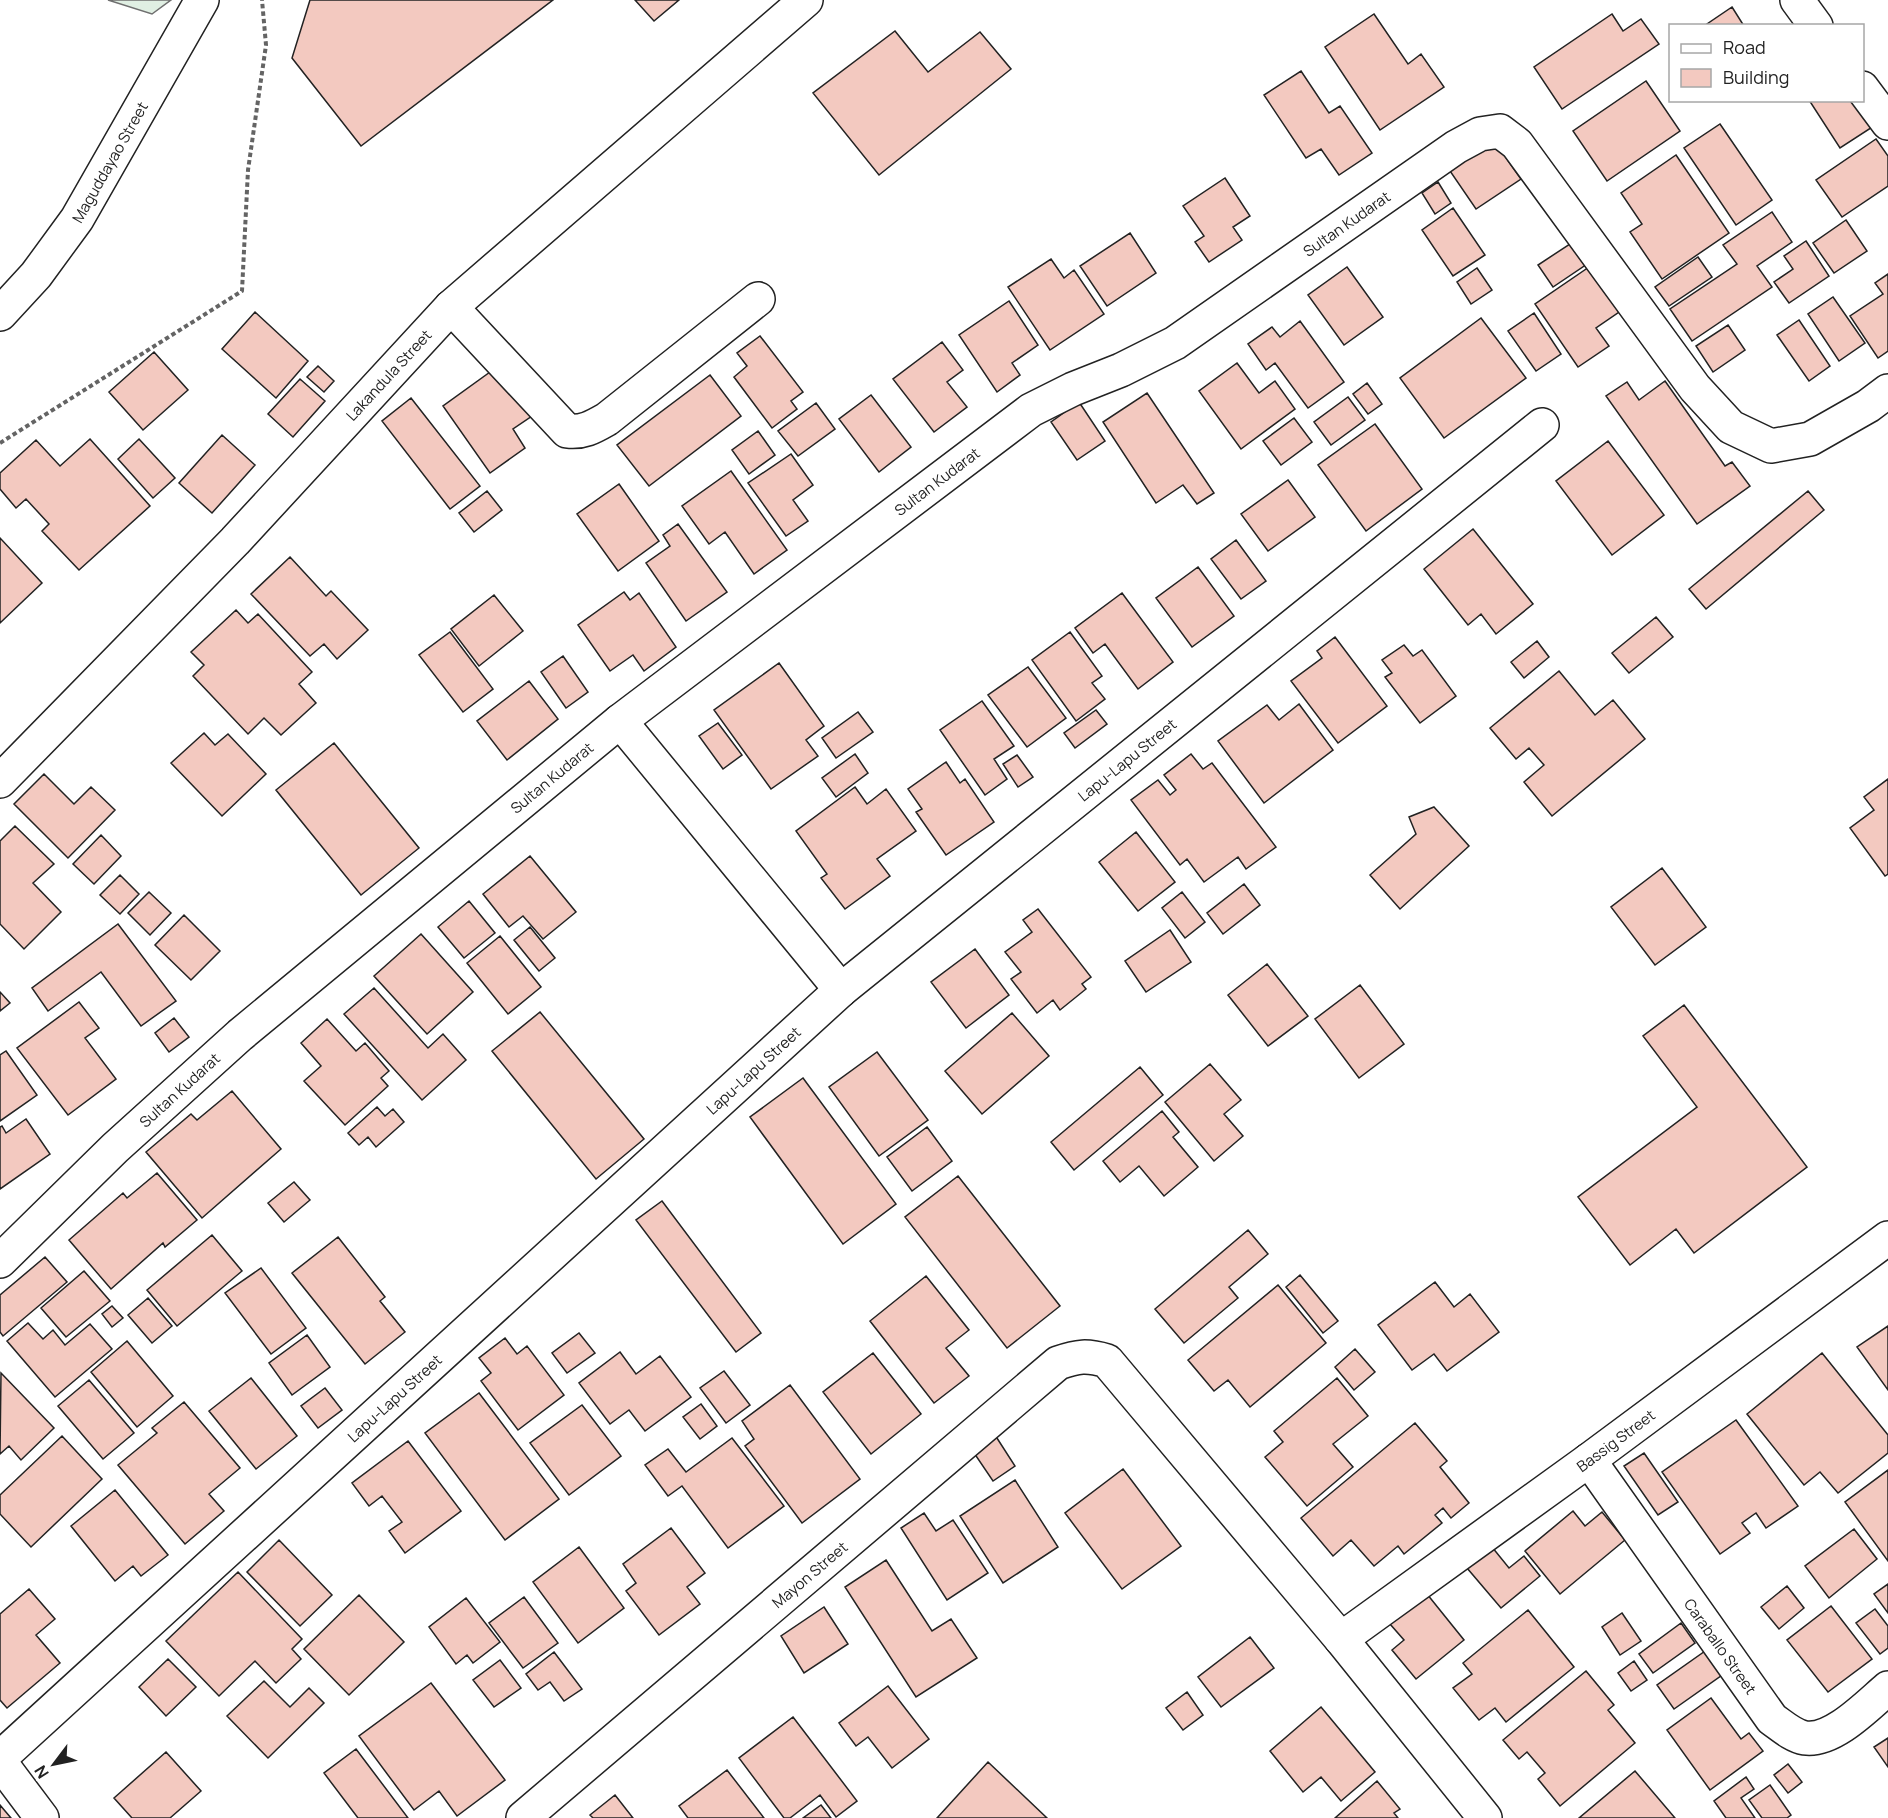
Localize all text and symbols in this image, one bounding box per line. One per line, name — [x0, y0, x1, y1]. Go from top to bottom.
legend — [1669, 24, 1864, 102]
text: Road — [1723, 35, 1766, 59]
text: Building — [1723, 65, 1789, 89]
street label: Maguddayao Street — [67, 98, 152, 227]
street label: Sultan Kudarat — [1299, 186, 1394, 261]
street label: Lakandula Street — [341, 325, 436, 425]
street label: Sultan Kudarat — [890, 442, 984, 520]
street label: Lapu-Lapu Street — [1073, 713, 1181, 806]
street label: Sultan Kudarat — [506, 737, 598, 818]
street label: Lapu-Lapu Street — [701, 1022, 805, 1119]
street label: Sultan Kudarat — [135, 1048, 224, 1132]
street label: Lapu-Lapu Street — [343, 1349, 446, 1446]
street label: Bassig Street — [1572, 1404, 1659, 1476]
street label: Mayon Street — [767, 1536, 852, 1613]
street label: Caraballo Street — [1679, 1594, 1762, 1698]
north arrow — [24, 1734, 84, 1794]
text: N — [29, 1761, 54, 1783]

